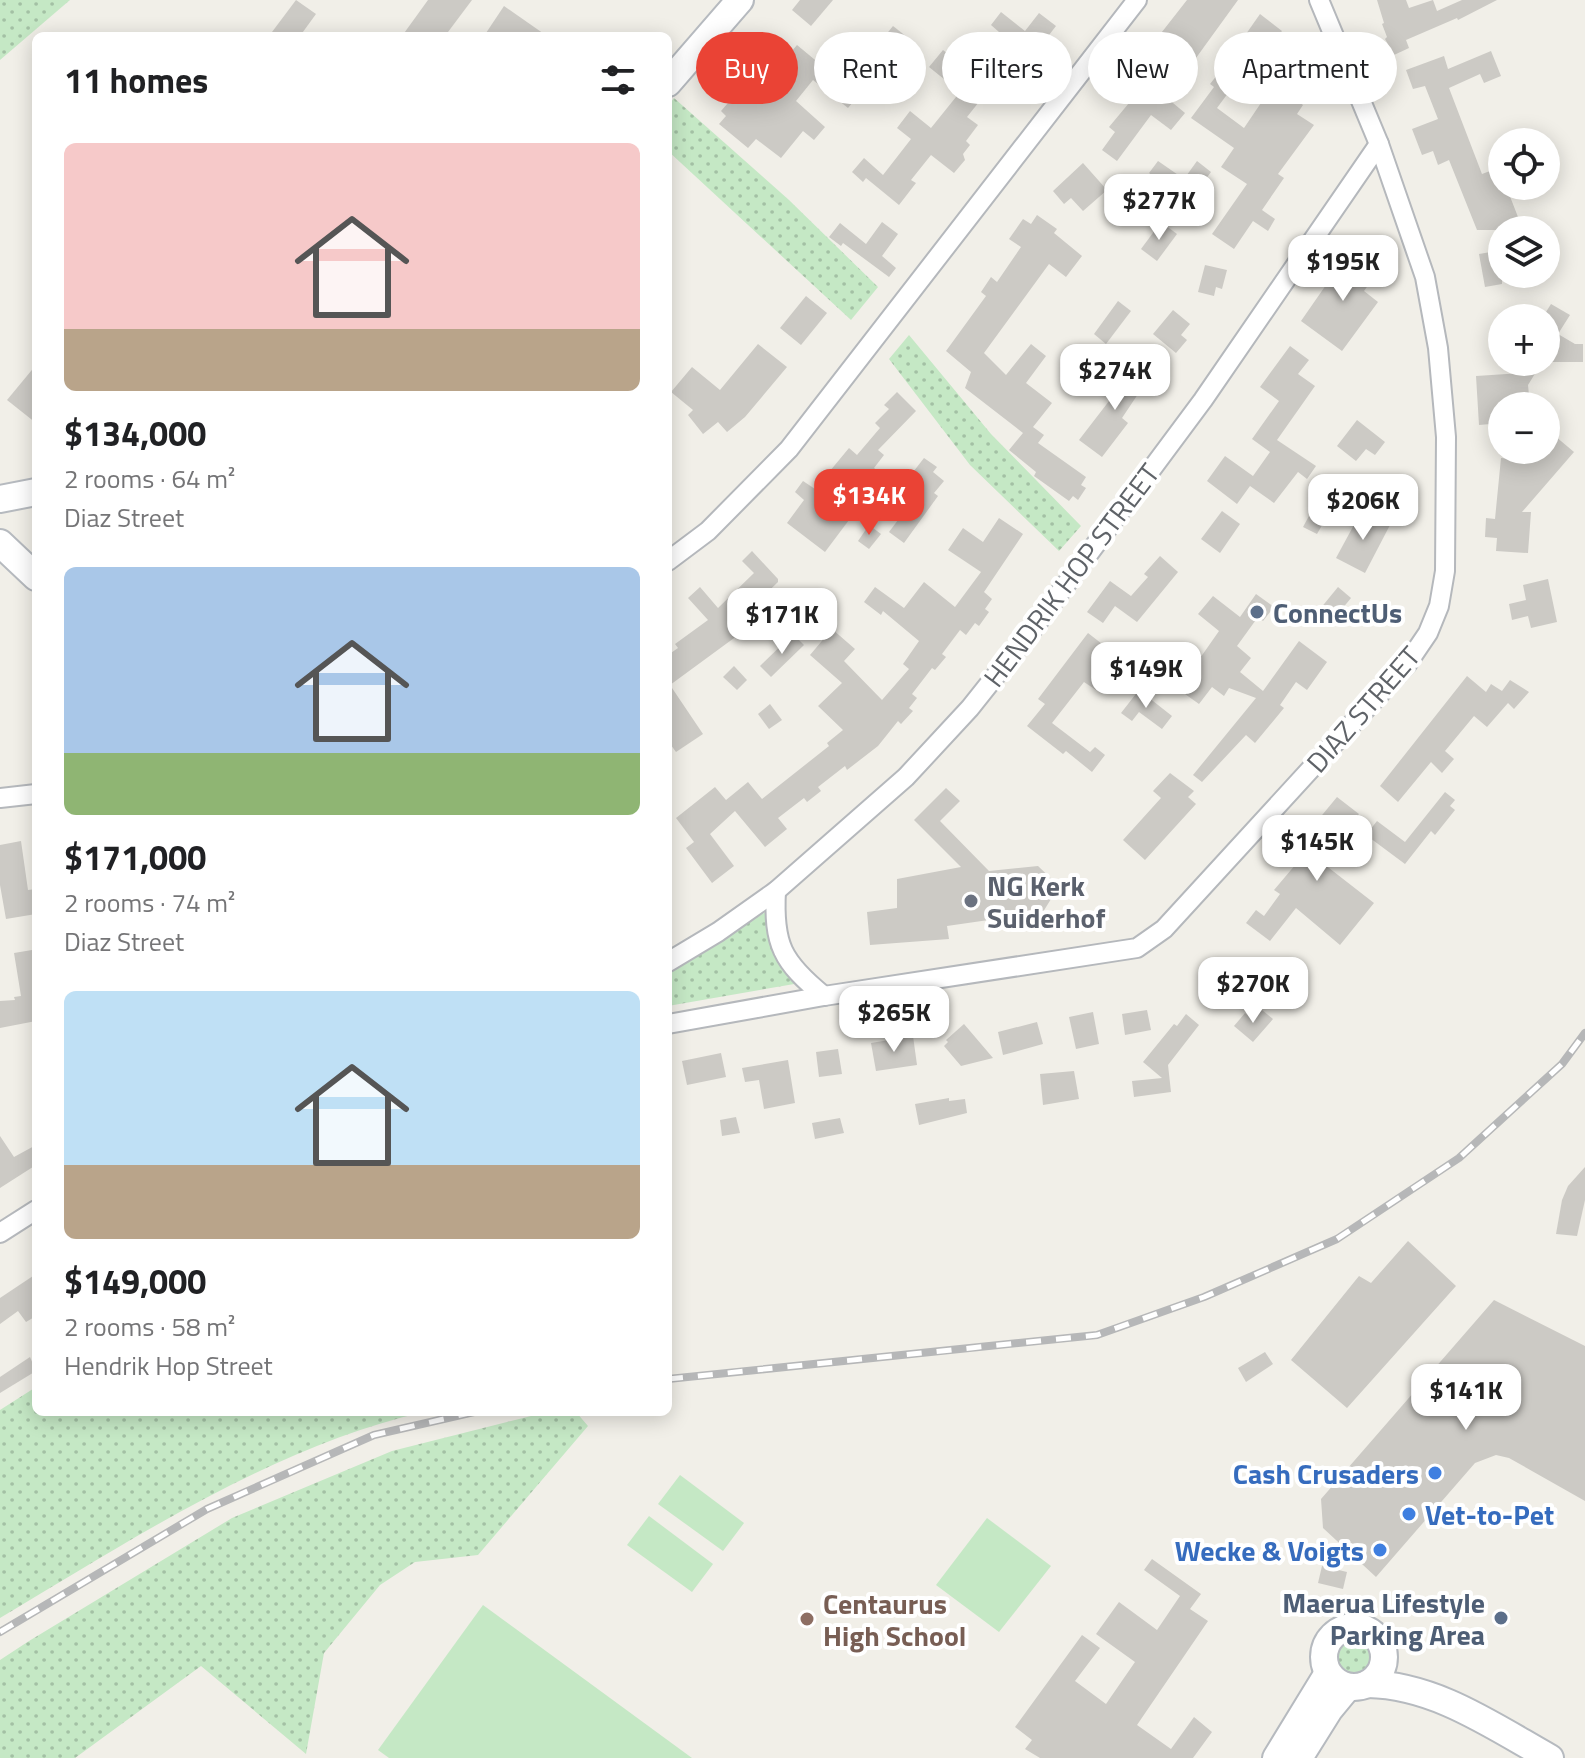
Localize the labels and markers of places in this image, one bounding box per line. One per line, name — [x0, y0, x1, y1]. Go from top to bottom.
pin: $277K — [1103, 174, 1215, 242]
pin: $195K — [1287, 235, 1399, 303]
pin: $274K — [1059, 344, 1171, 412]
pin: $134K — [813, 469, 925, 537]
pin: $206K — [1307, 474, 1419, 542]
pin: $171K — [726, 588, 838, 656]
place label: ConnectUs — [1273, 591, 1402, 634]
marker: ConnectUs — [1248, 603, 1266, 621]
pin: $149K — [1090, 642, 1202, 710]
pin: $145K — [1261, 815, 1373, 883]
place label: NG Kerk Suiderhof — [987, 864, 1105, 939]
marker: NG Kerk Suiderhof — [962, 892, 980, 910]
pin: $270K — [1197, 957, 1309, 1025]
pin: $265K — [838, 986, 950, 1054]
pin: $141K — [1410, 1364, 1522, 1432]
place label: Cash Crusaders — [1233, 1452, 1419, 1495]
marker: Cash Crusaders — [1426, 1464, 1444, 1482]
place label: Vet-to-Pet — [1425, 1493, 1554, 1536]
marker: Vet-to-Pet — [1400, 1505, 1418, 1523]
place label: Wecke & Voigts — [1175, 1529, 1364, 1572]
marker: Wecke & Voigts — [1371, 1541, 1389, 1559]
place label: Maerua Lifestyle Parking Area — [1282, 1581, 1485, 1656]
place label: Centaurus High School — [823, 1582, 966, 1657]
marker: Maerua Lifestyle Parking Area — [1492, 1609, 1510, 1627]
marker: Centaurus High School — [798, 1610, 816, 1628]

